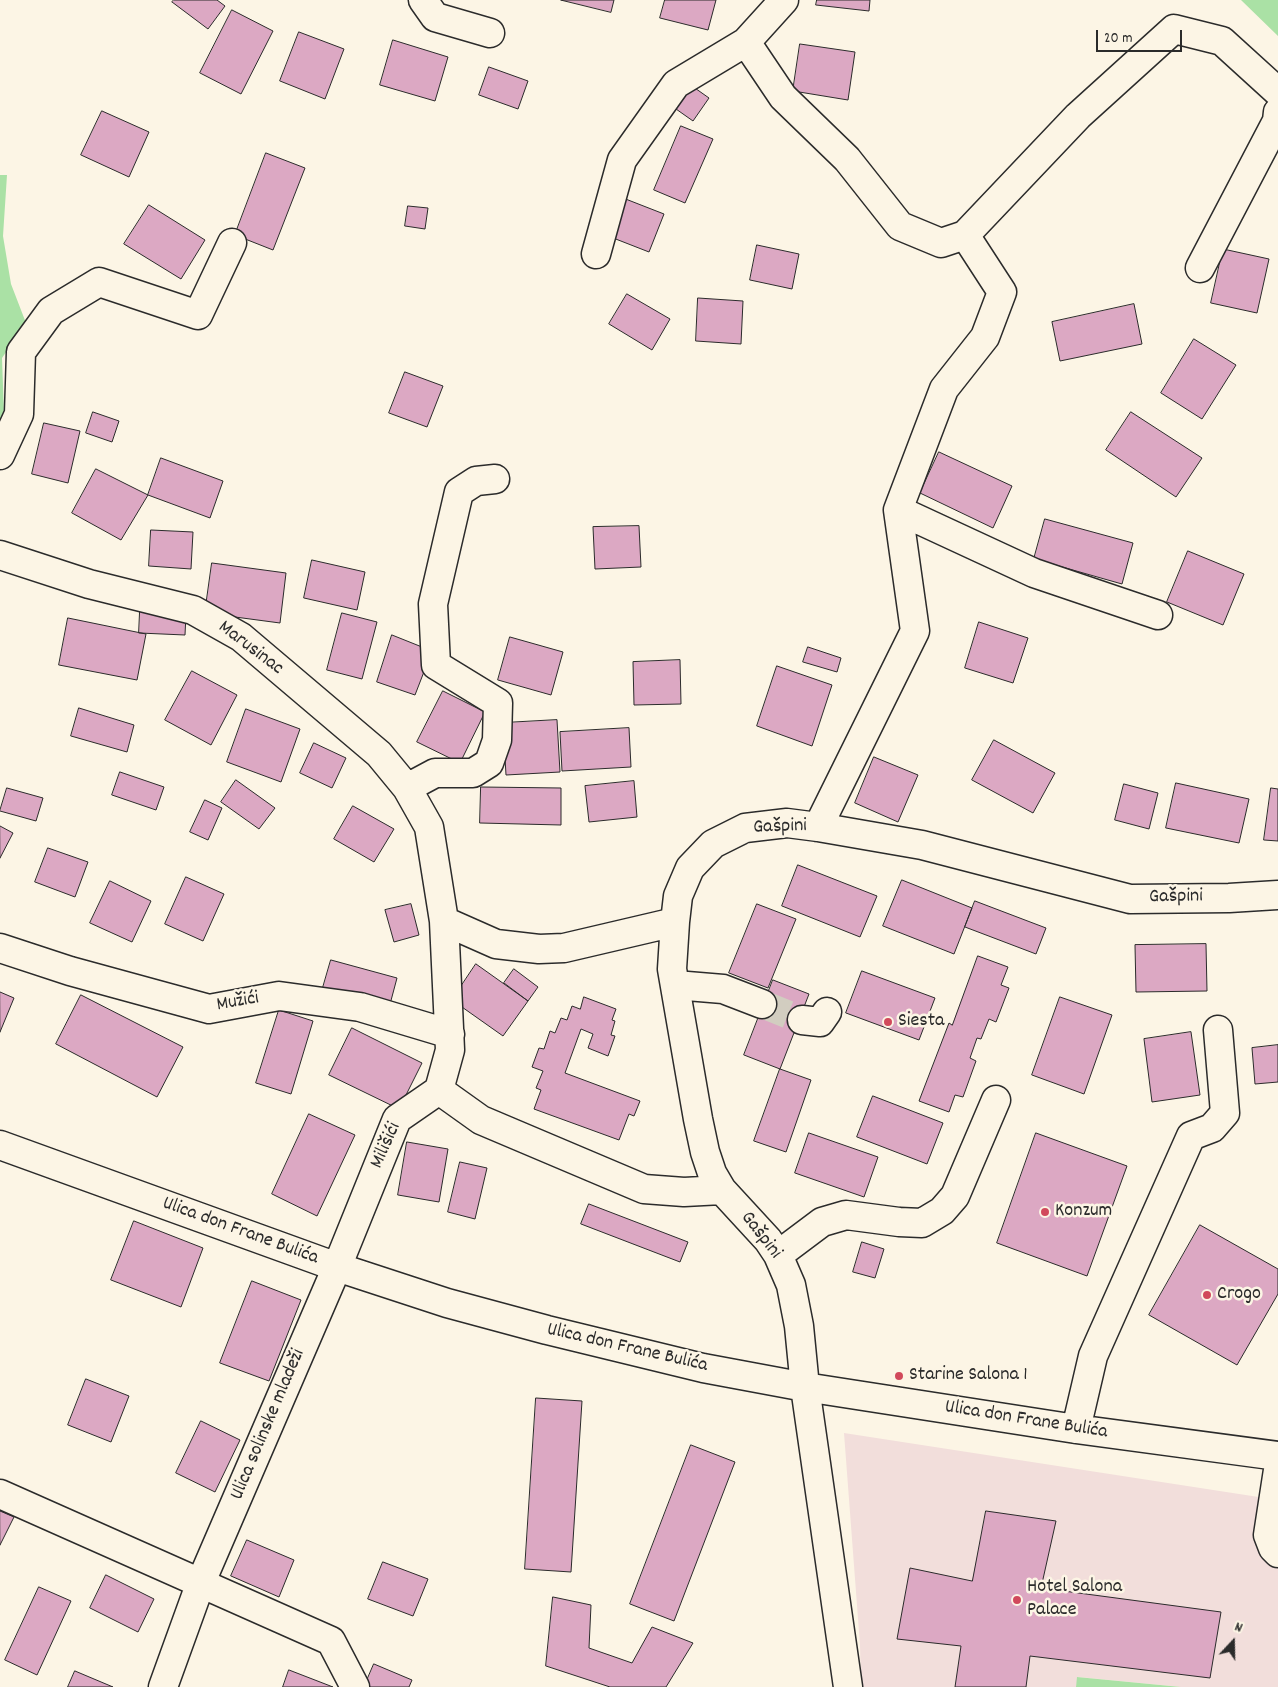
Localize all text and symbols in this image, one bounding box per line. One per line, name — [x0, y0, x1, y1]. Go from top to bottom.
scale bar — [1098, 20, 1184, 52]
text: 20 m — [1104, 28, 1132, 50]
street label: Marusinac — [212, 617, 288, 681]
street label: Gašpini — [753, 815, 807, 841]
street label: Gašpini — [1149, 886, 1203, 910]
street label: Mužići — [215, 987, 261, 1019]
place label: Siesta — [898, 1010, 944, 1034]
marker: Siesta — [882, 1016, 894, 1028]
street label: Milišići — [366, 1119, 408, 1173]
street label: Ulica don Frane Bulića — [159, 1193, 321, 1271]
place label: Konzum — [1055, 1200, 1112, 1224]
marker: Konzum — [1039, 1206, 1051, 1218]
street label: Gašpini — [734, 1207, 786, 1265]
place label: Crogo — [1217, 1283, 1261, 1307]
marker: Crogo — [1201, 1289, 1213, 1301]
street label: Ulica don Frane Bulića — [544, 1319, 710, 1379]
street label: Ulica solinske mladeži — [226, 1346, 312, 1504]
place label: Starine Salona 1 — [909, 1364, 1028, 1388]
marker: Starine Salona 1 — [893, 1370, 905, 1382]
street label: Ulica don Frane Bulića — [943, 1396, 1109, 1446]
place label: Hotel Salona Palace — [1027, 1576, 1122, 1623]
marker: Hotel Salona Palace — [1011, 1594, 1023, 1606]
north arrow — [1208, 1617, 1258, 1667]
text: N — [1232, 1617, 1245, 1639]

